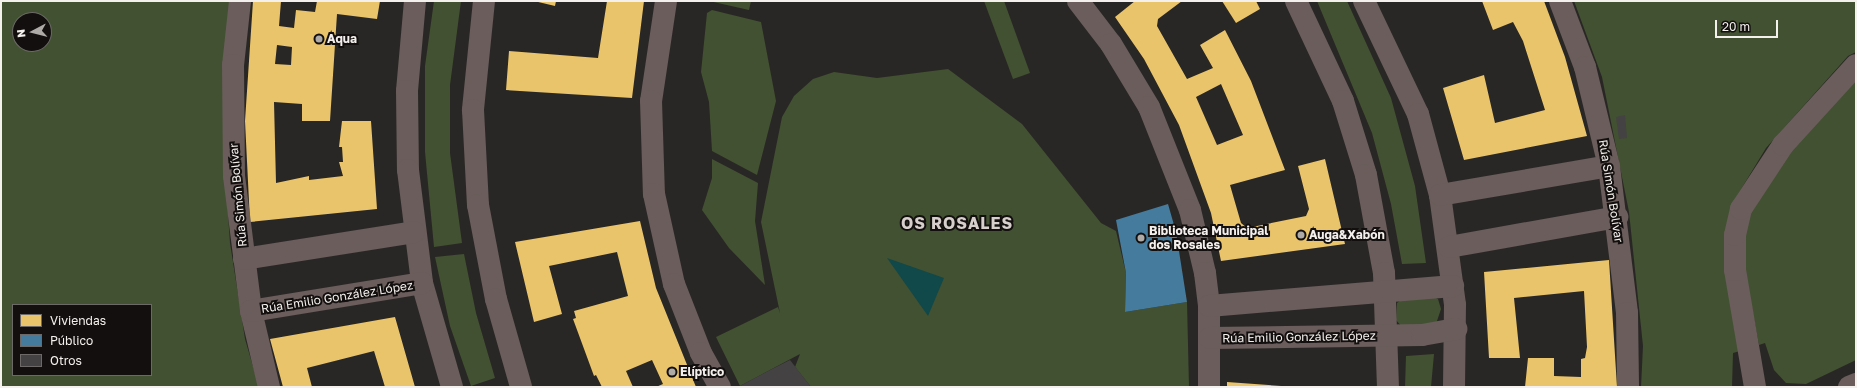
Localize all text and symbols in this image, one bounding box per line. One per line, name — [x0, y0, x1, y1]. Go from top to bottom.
north arrow — [12, 12, 52, 52]
scale bar — [1717, 12, 1780, 38]
text: 20 m — [1722, 19, 1750, 34]
text: N — [14, 28, 28, 38]
place label: Aqua — [327, 32, 357, 46]
marker: Aqua — [314, 34, 324, 44]
street label: Rúa Simón Bolívar — [1596, 138, 1626, 244]
street label: Rúa Simón Bolívar — [226, 142, 250, 248]
district label: OS ROSALES — [901, 213, 1013, 233]
place label: Biblioteca Municipal dos Rosales — [1149, 224, 1268, 252]
place label: Auga&Xabón — [1309, 228, 1385, 242]
marker: Auga&Xabón — [1296, 230, 1306, 240]
marker: Biblioteca Municipal dos Rosales — [1136, 233, 1146, 243]
street label: Rúa Emilio González López — [260, 278, 414, 316]
legend — [12, 304, 152, 376]
text: Viviendas — [50, 313, 106, 328]
street label: Rúa Emilio González López — [1222, 328, 1376, 346]
text: Público — [50, 333, 93, 348]
text: Otros — [50, 353, 82, 368]
place label: Elíptico — [680, 365, 724, 379]
marker: Elíptico — [667, 367, 677, 377]

